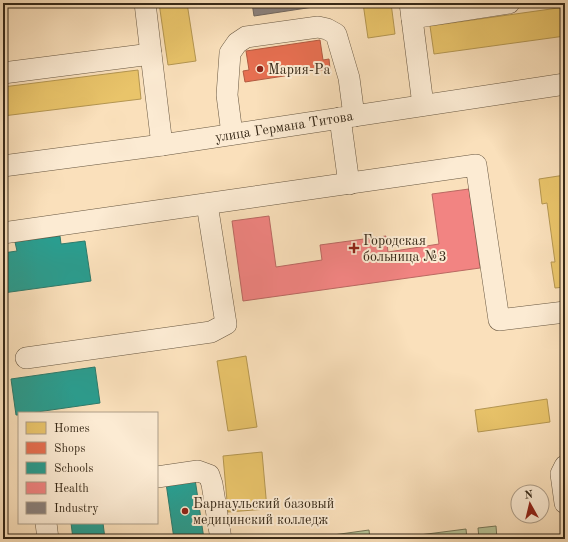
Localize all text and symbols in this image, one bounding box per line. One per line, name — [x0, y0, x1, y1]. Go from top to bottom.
place label: Мария-Ра — [268, 63, 330, 77]
marker: Мария-Ра — [255, 64, 265, 74]
street label: улица Германа Титова — [214, 109, 354, 145]
place label: Городская больница №3 — [363, 234, 447, 264]
marker: Городская больница №3 — [348, 242, 360, 254]
legend — [18, 412, 158, 524]
text: Homes — [54, 423, 90, 435]
text: Shops — [54, 443, 85, 455]
text: Schools — [54, 463, 94, 475]
text: Health — [54, 483, 89, 495]
north arrow — [510, 484, 550, 524]
text: N — [524, 489, 534, 502]
place label: Барнаульский базовый медицинский колледж — [193, 497, 334, 527]
text: Industry — [54, 503, 99, 515]
marker: Барнаульский базовый медицинский колледж — [180, 506, 190, 516]

